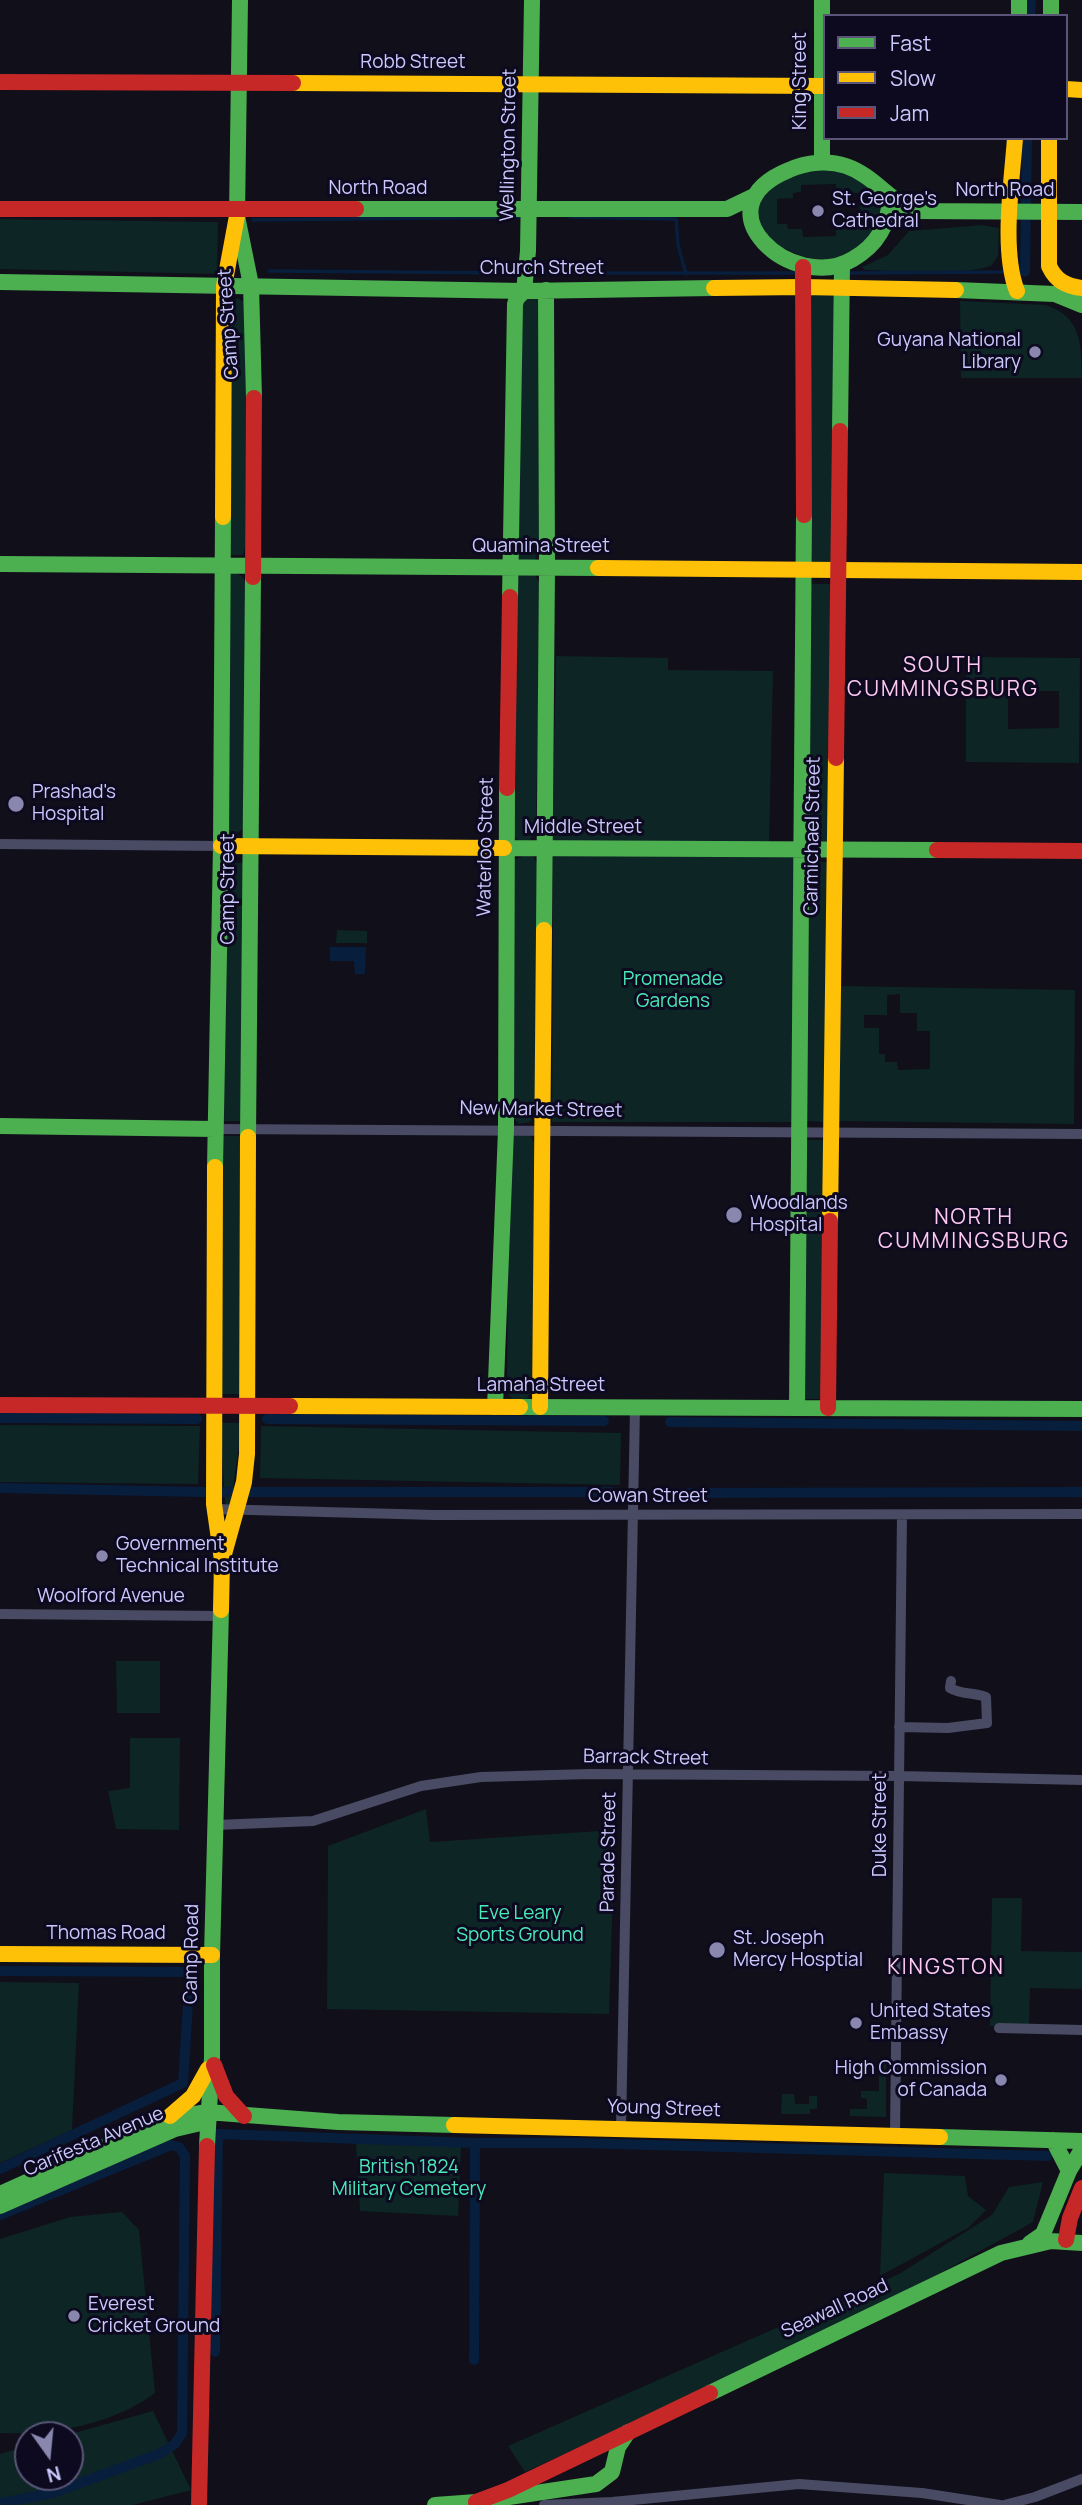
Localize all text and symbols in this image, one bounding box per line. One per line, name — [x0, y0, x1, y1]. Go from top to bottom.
legend — [823, 14, 1068, 140]
text: Fast — [890, 29, 931, 57]
street label: King Street — [790, 32, 812, 130]
street label: Robb Street — [360, 52, 466, 74]
text: Slow — [890, 64, 936, 92]
street label: Wellington Street — [496, 68, 522, 222]
text: Jam — [890, 99, 929, 127]
street label: North Road — [329, 178, 427, 200]
street label: North Road — [956, 180, 1054, 202]
place label: St. George's Cathedral — [832, 189, 937, 233]
marker: St. George's Cathedral — [810, 203, 826, 219]
street label: Church Street — [480, 258, 604, 280]
street label: Camp Street — [214, 268, 244, 380]
place label: Guyana National Library — [877, 330, 1021, 374]
marker: Guyana National Library — [1027, 344, 1043, 360]
street label: Quamina Street — [472, 536, 610, 558]
district label: SOUTH CUMMINGSBURG — [849, 653, 1037, 703]
street label: Carmichael Street — [800, 756, 826, 916]
street label: Waterloo Street — [473, 777, 499, 917]
place label: Prashad's Hospital — [32, 782, 116, 826]
marker: Prashad's Hospital — [6, 794, 26, 814]
street label: Middle Street — [524, 817, 642, 839]
street label: Camp Street — [218, 833, 240, 945]
park label: Promenade Gardens — [623, 969, 723, 1013]
street label: New Market Street — [459, 1097, 623, 1123]
place label: Woodlands Hospital — [750, 1193, 848, 1237]
marker: Woodlands Hospital — [724, 1205, 744, 1225]
district label: NORTH CUMMINGSBURG — [880, 1205, 1068, 1255]
street label: Lamaha Street — [477, 1375, 605, 1397]
street label: Cowan Street — [588, 1486, 708, 1508]
place label: Government Technical Institute — [116, 1534, 279, 1578]
marker: Government Technical Institute — [94, 1548, 110, 1564]
street label: Woolford Avenue — [37, 1586, 185, 1608]
street label: Barrack Street — [583, 1746, 709, 1770]
street label: Duke Street — [870, 1773, 892, 1877]
street label: Parade Street — [597, 1792, 621, 1912]
park label: Eve Leary Sports Ground — [456, 1903, 584, 1947]
street label: Camp Road — [180, 1904, 204, 2004]
street label: Thomas Road — [46, 1923, 166, 1945]
place label: St. Joseph Mercy Hosptial — [733, 1928, 863, 1972]
marker: St. Joseph Mercy Hosptial — [707, 1940, 727, 1960]
district label: KINGSTON — [888, 1955, 1004, 1981]
place label: United States Embassy — [870, 2001, 991, 2045]
marker: United States Embassy — [848, 2015, 864, 2031]
place label: High Commission of Canada — [835, 2058, 987, 2102]
marker: High Commission of Canada — [993, 2072, 1009, 2088]
street label: Young Street — [607, 2096, 721, 2122]
street label: Carifesta Avenue — [21, 2102, 167, 2182]
park label: British 1824 Military Cemetery — [332, 2157, 486, 2201]
street label: Seawall Road — [778, 2274, 892, 2344]
place label: Everest Cricket Ground — [88, 2294, 220, 2338]
marker: Everest Cricket Ground — [66, 2308, 82, 2324]
north arrow — [14, 2421, 84, 2491]
text: N — [44, 2460, 64, 2489]

